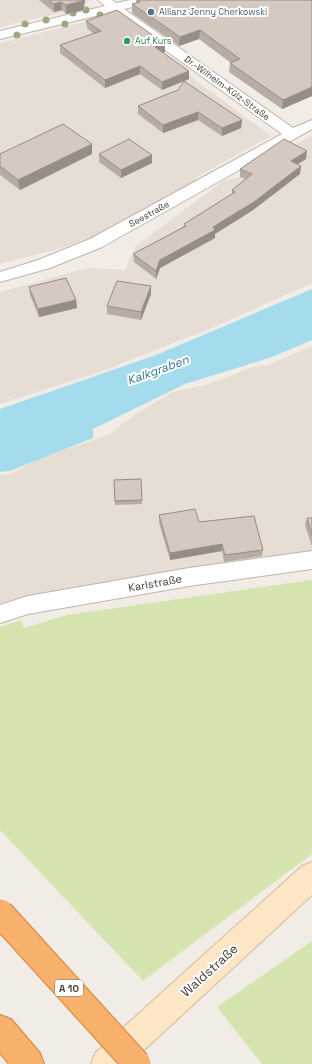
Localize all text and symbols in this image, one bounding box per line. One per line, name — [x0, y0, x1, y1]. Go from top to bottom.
place label: Allianz Jenny Cherkowski — [159, 6, 267, 18]
marker: Allianz Jenny Cherkowski — [146, 7, 156, 17]
place label: Auf Kurs — [135, 35, 172, 47]
marker: Auf Kurs — [122, 36, 132, 46]
street label: Dr.-Wilhelm-Külz-Straße — [182, 53, 272, 123]
street label: Seestraße — [127, 198, 171, 230]
water label: Kalkgraben — [125, 351, 192, 389]
street label: Karlstraße — [127, 571, 183, 595]
street label: Waldstraße — [177, 940, 241, 1000]
road number: A 10 — [55, 980, 83, 996]

